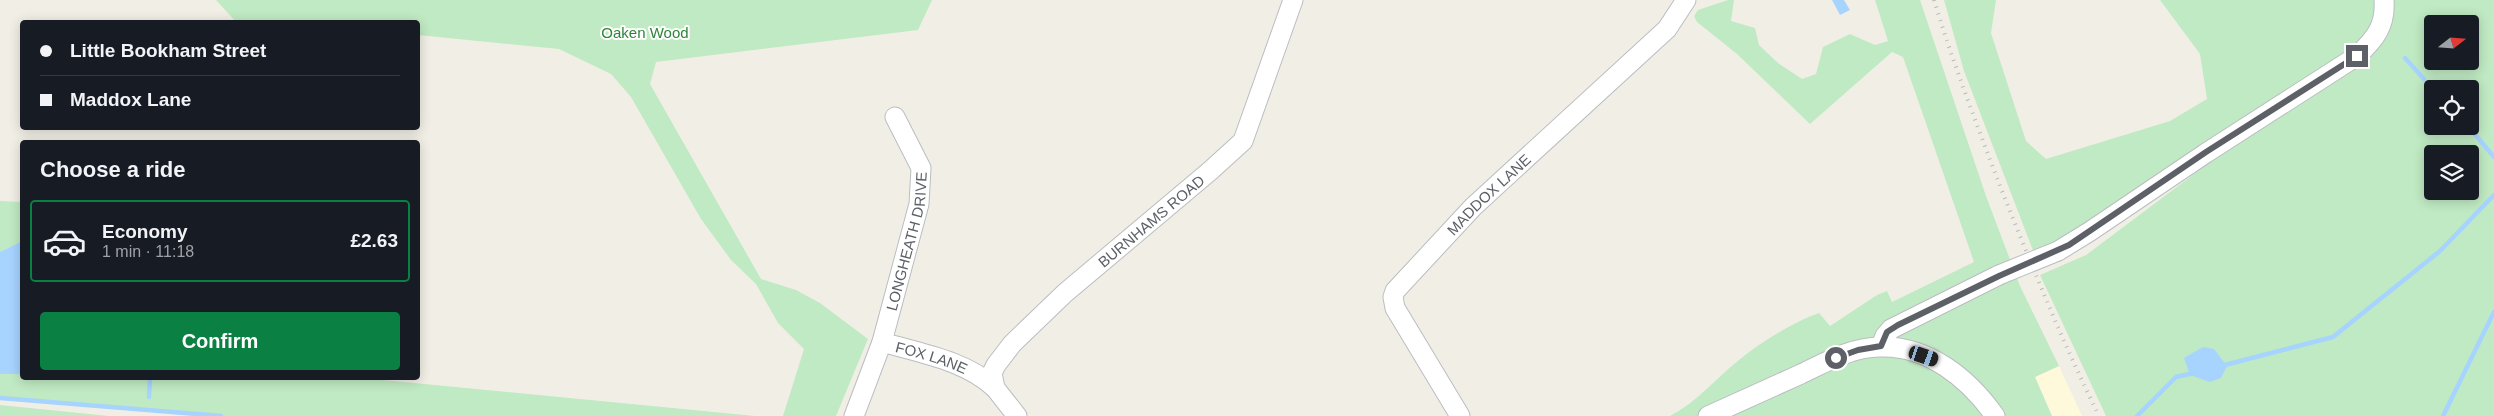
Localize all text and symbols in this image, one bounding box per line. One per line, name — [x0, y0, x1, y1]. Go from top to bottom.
north arrow — [2424, 15, 2479, 70]
map controls — [2424, 15, 2479, 200]
park label: Oaken Wood — [601, 24, 689, 41]
text: Little Bookham Street — [70, 40, 266, 61]
route end — [2346, 45, 2368, 67]
button: locate — [2424, 80, 2479, 135]
text: Maddox Lane — [70, 89, 191, 110]
button: layers — [2424, 145, 2479, 200]
street label: MADDOX LANE — [1443, 150, 1534, 238]
text: Choose a ride — [40, 157, 185, 182]
street label: LONGHEATH DRIVE — [882, 171, 929, 313]
street label: BURNHAMS ROAD — [1094, 171, 1208, 270]
icon: car — [42, 219, 87, 264]
text: Economy — [102, 221, 188, 242]
text: £2.63 — [350, 230, 398, 251]
text: 1 min · 11:18 — [102, 243, 194, 260]
button: Confirm — [40, 312, 400, 370]
street label: FOX LANE — [894, 338, 970, 377]
car — [1907, 344, 1940, 368]
route start — [1825, 347, 1847, 369]

